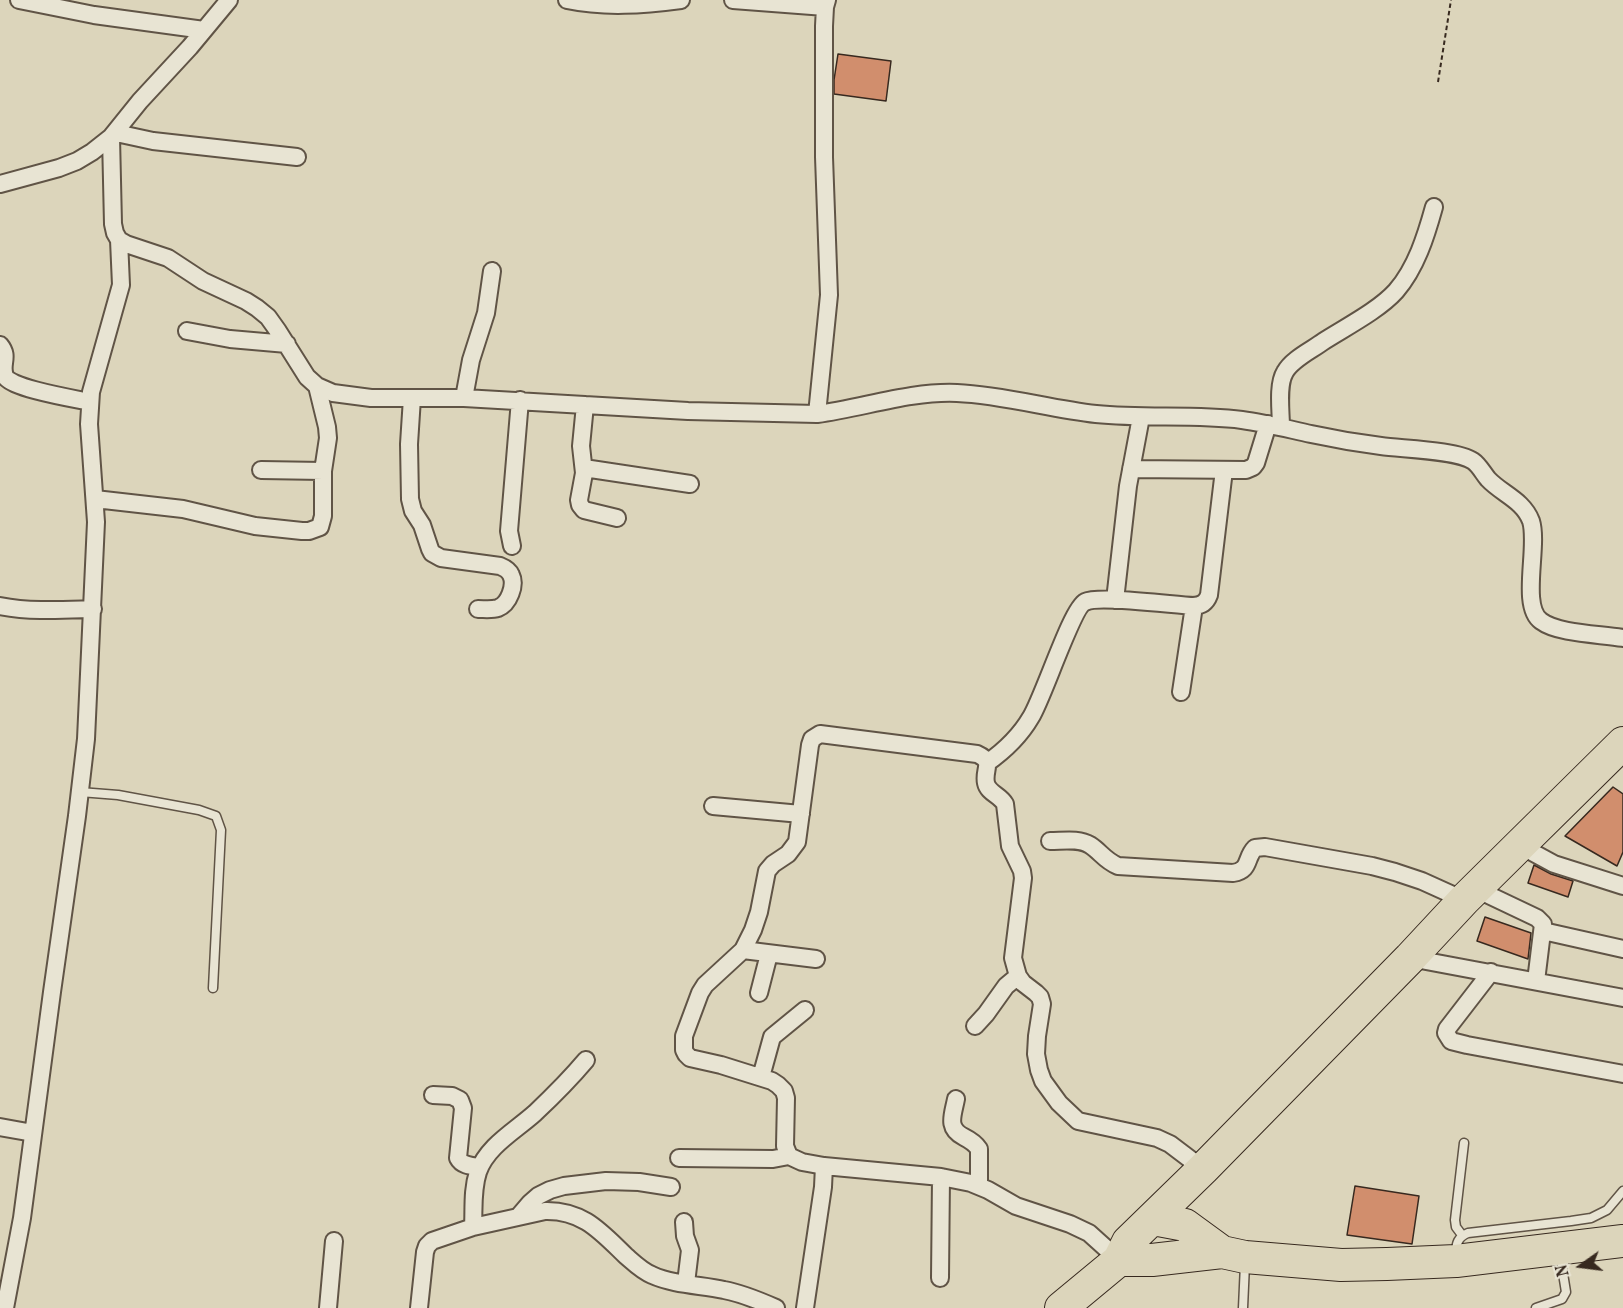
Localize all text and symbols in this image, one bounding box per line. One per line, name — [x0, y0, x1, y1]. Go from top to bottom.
north arrow — [1551, 1236, 1611, 1296]
text: N — [1551, 1262, 1576, 1279]

